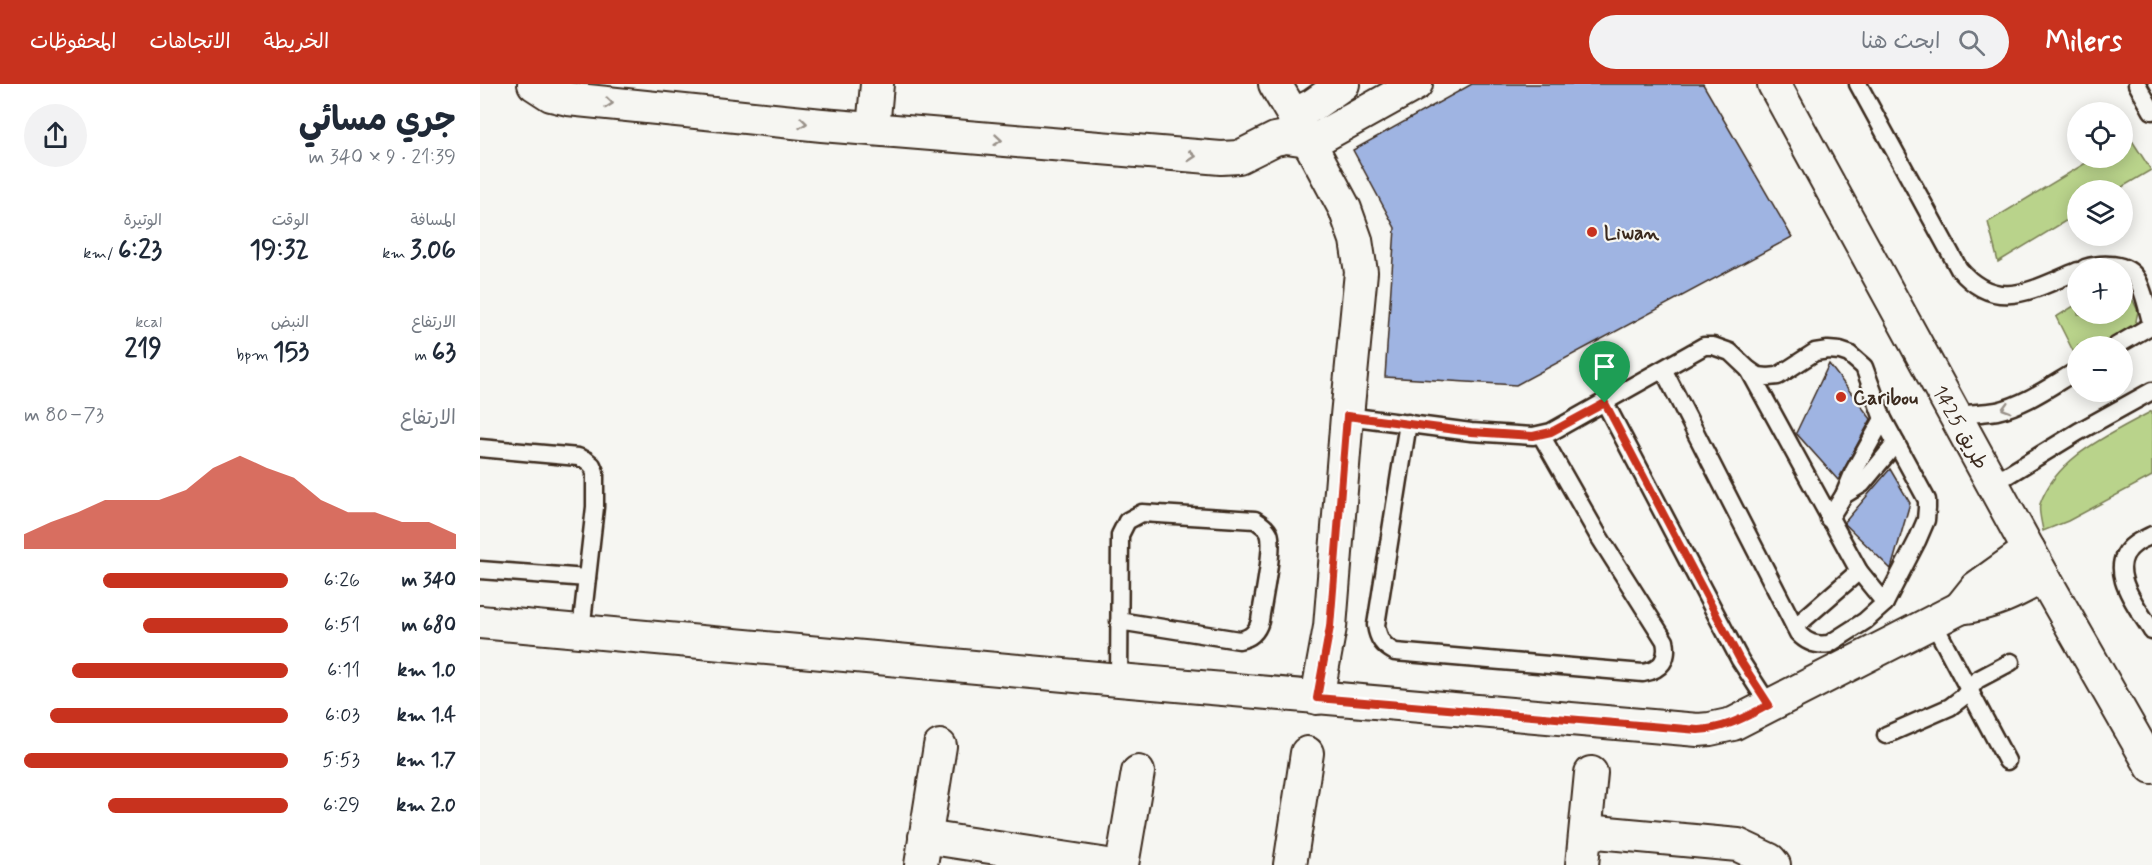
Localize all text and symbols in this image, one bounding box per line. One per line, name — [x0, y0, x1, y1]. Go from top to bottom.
search box — [1589, 15, 2009, 69]
text: Milers — [2045, 24, 2122, 61]
icon: search — [1955, 26, 1988, 59]
text: المحفوظات — [30, 28, 116, 56]
text: الاتجاهات — [149, 28, 231, 56]
text: الخريطة — [264, 28, 329, 56]
text: ابحث هنا — [1861, 28, 1940, 56]
one-way arrow — [605, 96, 614, 109]
text: جري مسائي — [299, 99, 456, 143]
map controls — [2067, 102, 2133, 402]
button: locate — [2067, 102, 2133, 168]
button: share — [24, 104, 87, 167]
one-way arrow — [799, 116, 808, 129]
one-way arrow — [993, 133, 1002, 146]
text: 21:39 · 9 × 340 m — [309, 144, 456, 171]
one-way arrow — [1187, 150, 1196, 163]
button: layers — [2067, 180, 2133, 246]
text: الوتيرة — [123, 210, 162, 231]
text: الوقت — [272, 210, 309, 231]
text: المسافة — [410, 210, 456, 231]
place label: Liwan — [1604, 220, 1660, 247]
marker: Liwan — [1585, 225, 1599, 239]
text: 6:23 — [118, 234, 162, 268]
text: 19:32 — [249, 234, 309, 268]
text: 3.06 — [410, 234, 456, 268]
text: /km — [83, 243, 118, 264]
text: km — [382, 243, 410, 264]
button: + — [2067, 258, 2133, 324]
text: kcal — [135, 312, 162, 333]
text: النبض — [271, 312, 309, 333]
text: الارتفاع — [411, 312, 456, 333]
text: 219 — [124, 333, 162, 367]
text: 153 — [273, 336, 309, 370]
text: 63 — [432, 336, 456, 370]
button: − — [2067, 336, 2133, 402]
pin — [1579, 341, 1630, 403]
text: bpm — [236, 345, 273, 366]
text: m — [415, 345, 432, 366]
icon: arrive — [1588, 350, 1621, 383]
street label: طريق 1425 — [1925, 381, 1994, 475]
place label: Caribou — [1853, 385, 1918, 412]
marker: Caribou — [1834, 390, 1848, 404]
one-way arrow — [2001, 401, 2012, 413]
text: 73–80 m — [24, 402, 104, 429]
text: الارتفاع — [400, 405, 456, 432]
text: 6:26 — [324, 567, 360, 594]
text: 340 m — [401, 567, 456, 594]
text: 6:51 — [324, 612, 360, 639]
text: 680 m — [401, 612, 456, 639]
text: 6:11 — [327, 657, 360, 684]
text: 1.0 km — [397, 657, 456, 684]
text: 6:03 — [325, 702, 360, 729]
text: 1.4 km — [397, 702, 456, 729]
text: 5:53 — [322, 747, 360, 774]
text: 1.7 km — [396, 747, 456, 774]
text: 6:29 — [323, 792, 360, 819]
text: 2.0 km — [396, 792, 456, 819]

